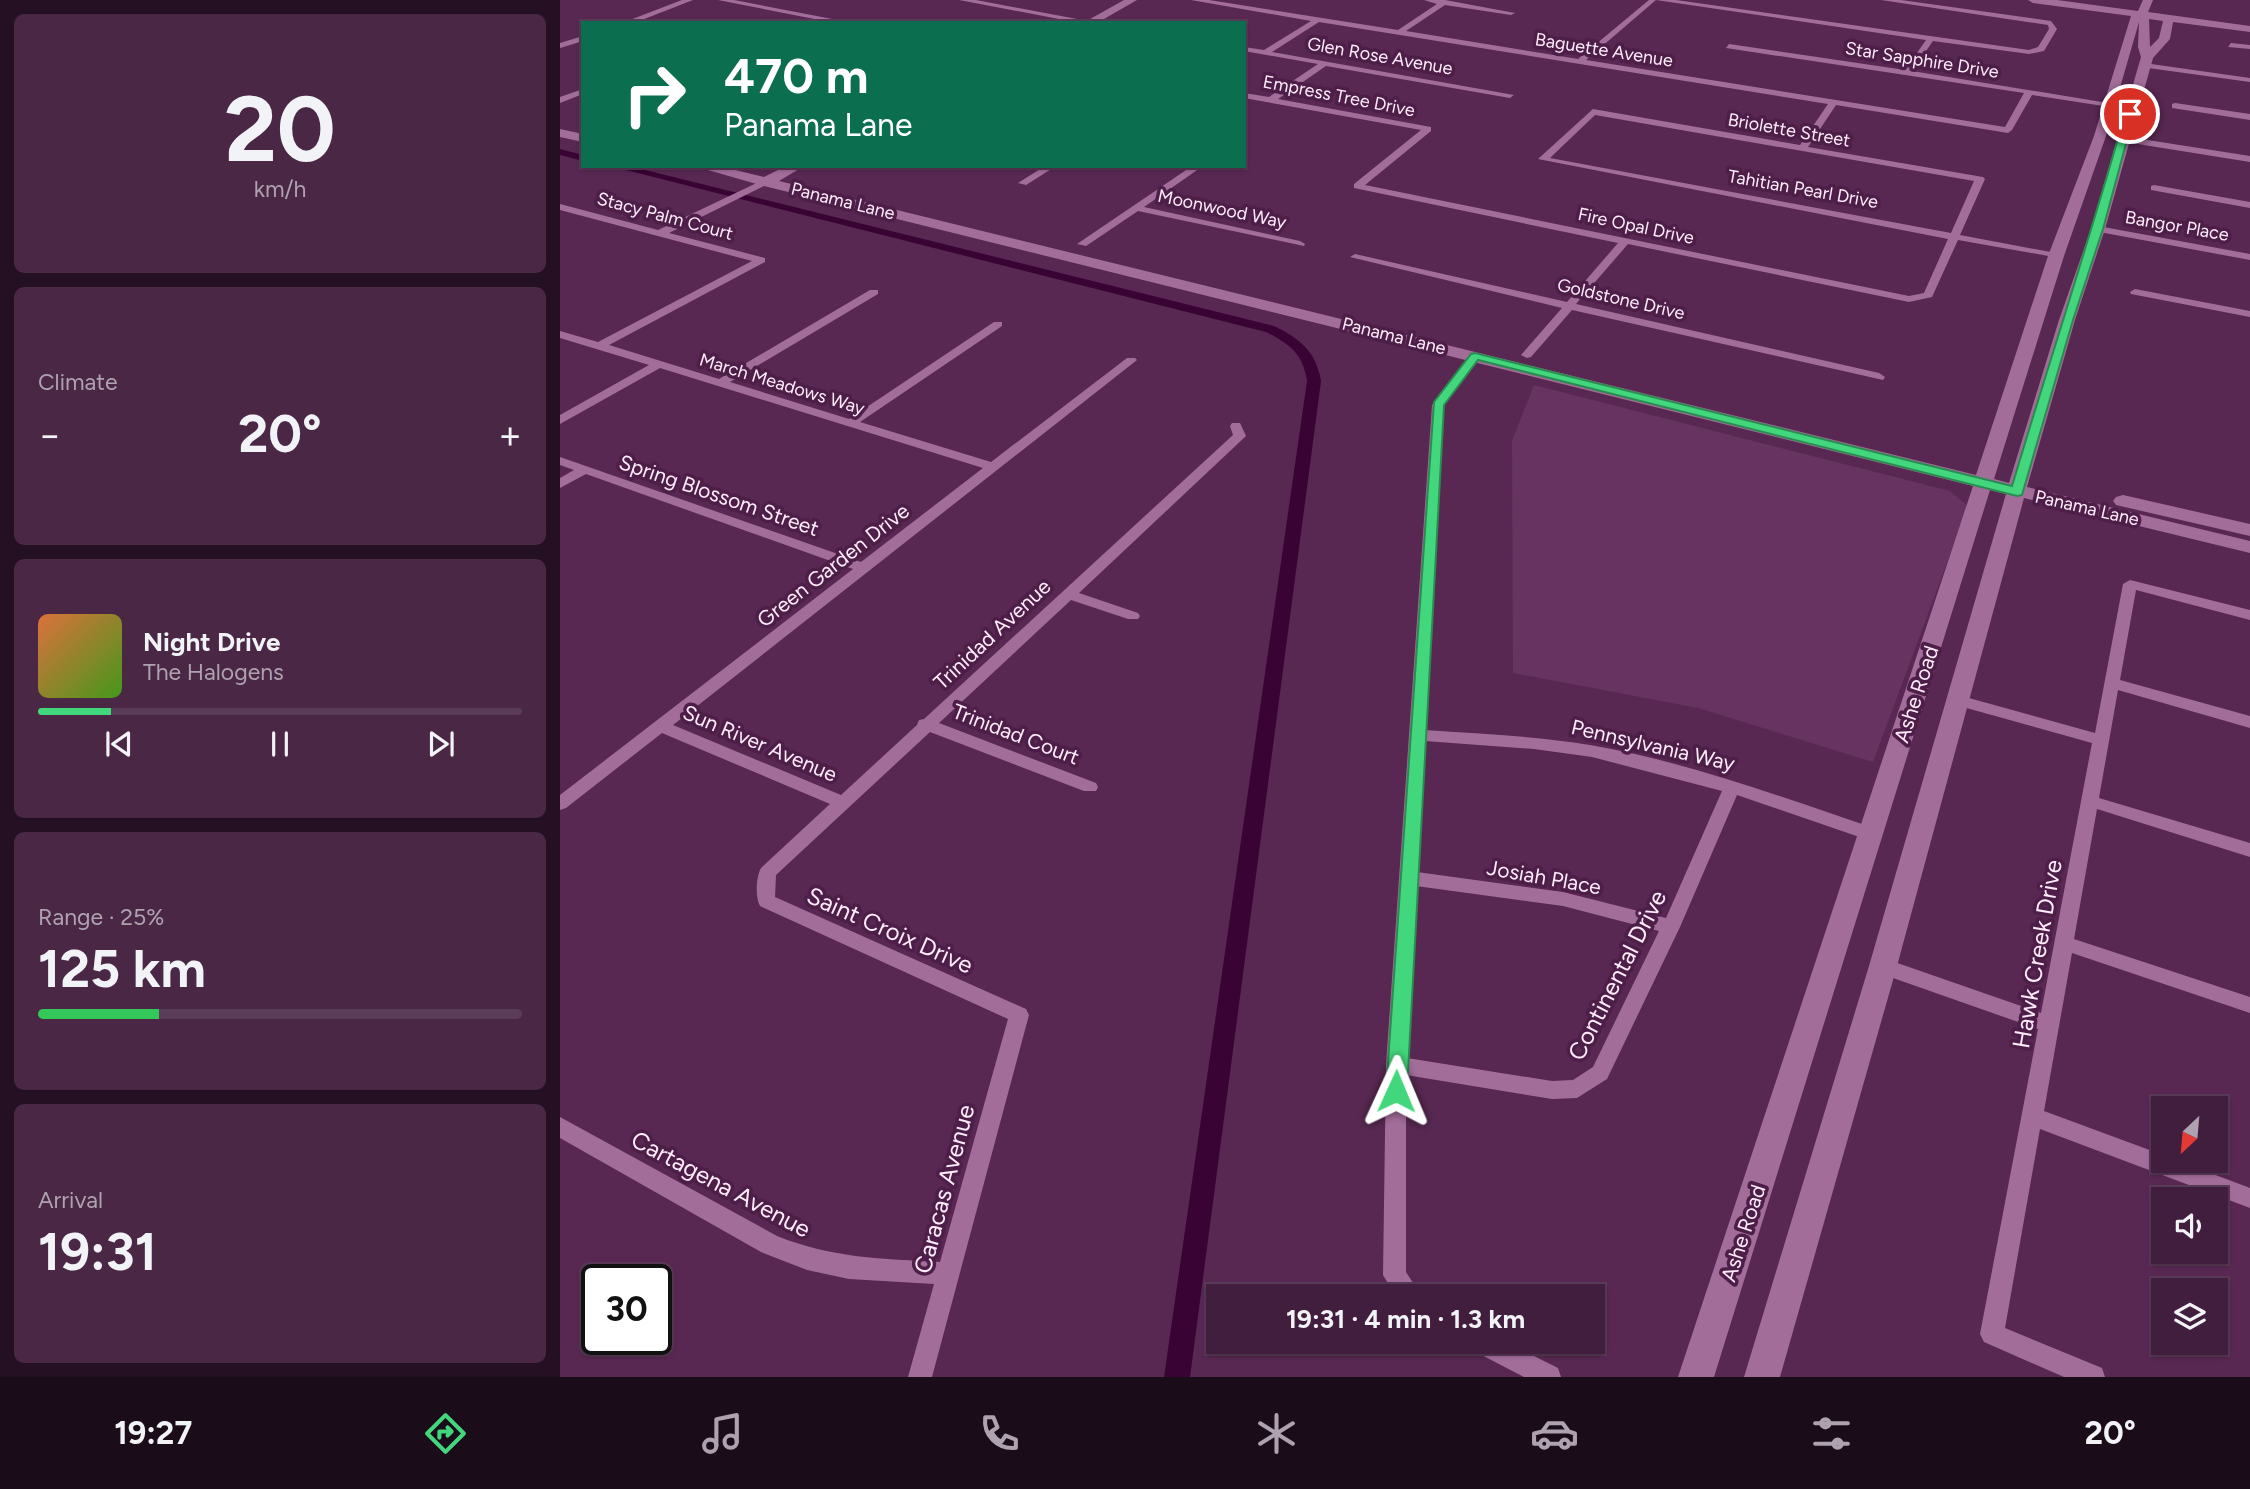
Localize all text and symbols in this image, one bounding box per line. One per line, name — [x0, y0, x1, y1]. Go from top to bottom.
street label: Baguette Avenue — [1533, 28, 1675, 72]
street label: Glen Rose Avenue — [1306, 32, 1455, 80]
street label: Star Sapphire Drive — [1844, 37, 2001, 83]
text: 470 m — [724, 46, 868, 105]
icon: right — [609, 49, 700, 140]
street label: Empress Tree Drive — [1261, 70, 1417, 122]
text: 20 — [224, 75, 336, 184]
pin — [2100, 84, 2160, 144]
icon: arrive — [2111, 95, 2149, 133]
text: Panama Lane — [724, 106, 912, 144]
street label: Briolette Street — [1726, 108, 1852, 152]
street label: Tahitian Pearl Drive — [1726, 165, 1880, 213]
text: km/h — [254, 175, 306, 203]
street label: Panama Lane — [789, 178, 897, 225]
street label: Moonwood Way — [1156, 185, 1289, 233]
street label: Stacy Palm Court — [595, 187, 736, 245]
street label: Fire Opal Drive — [1576, 203, 1696, 249]
street label: Bangor Place — [2123, 206, 2231, 246]
street label: Goldstone Drive — [1555, 274, 1687, 324]
street label: Panama Lane — [1340, 313, 1448, 360]
street label: March Meadows Way — [697, 348, 868, 420]
text: Climate — [38, 368, 117, 396]
text: 20° — [238, 403, 322, 465]
text: − — [38, 412, 62, 458]
text: + — [498, 412, 522, 458]
street label: Spring Blossom Street — [616, 449, 822, 541]
street label: Panama Lane — [2033, 485, 2141, 531]
street label: Green Garden Drive — [752, 498, 914, 632]
street label: Trinidad Avenue — [928, 573, 1056, 695]
text: Night Drive — [143, 626, 280, 658]
street label: Ashe Road — [1889, 642, 1943, 746]
text: The Halogens — [143, 658, 284, 686]
street label: Trinidad Court — [949, 698, 1083, 770]
street label: Sun River Avenue — [679, 699, 841, 787]
street label: Pennsylvania Way — [1569, 714, 1737, 776]
icon: previous — [100, 725, 138, 763]
icon: pause — [261, 725, 299, 763]
icon: next — [422, 725, 460, 763]
street label: Josiah Place — [1485, 855, 1603, 899]
street label: Hawk Creek Drive — [2006, 857, 2068, 1051]
street label: Saint Croix Drive — [802, 880, 978, 980]
street label: Continental Drive — [1562, 885, 1672, 1065]
text: Range · 25% — [38, 903, 164, 931]
text: 125 km — [38, 938, 206, 1000]
position arrow — [1359, 1054, 1433, 1128]
north arrow — [2151, 1096, 2228, 1172]
map controls — [2151, 1096, 2228, 1355]
street label: Caracas Avenue — [908, 1101, 980, 1277]
street label: Cartagena Avenue — [626, 1125, 816, 1243]
street label: Ashe Road — [1716, 1181, 1770, 1285]
text: Arrival — [38, 1186, 103, 1214]
button: sound — [2151, 1187, 2228, 1264]
text: 19:31 — [38, 1221, 157, 1283]
speed limit sign: 30 — [581, 1264, 672, 1355]
button: layers — [2151, 1278, 2228, 1355]
text: 19:31 · 4 min · 1.3 km — [1286, 1303, 1525, 1335]
icon: directions — [421, 1409, 470, 1458]
icon: music — [698, 1409, 747, 1458]
icon: phone — [975, 1409, 1024, 1458]
icon: climate — [1252, 1409, 1301, 1458]
icon: car — [1530, 1409, 1579, 1458]
icon: filters — [1807, 1409, 1856, 1458]
text: 19:27 — [114, 1414, 192, 1452]
text: 20° — [2084, 1414, 2136, 1452]

